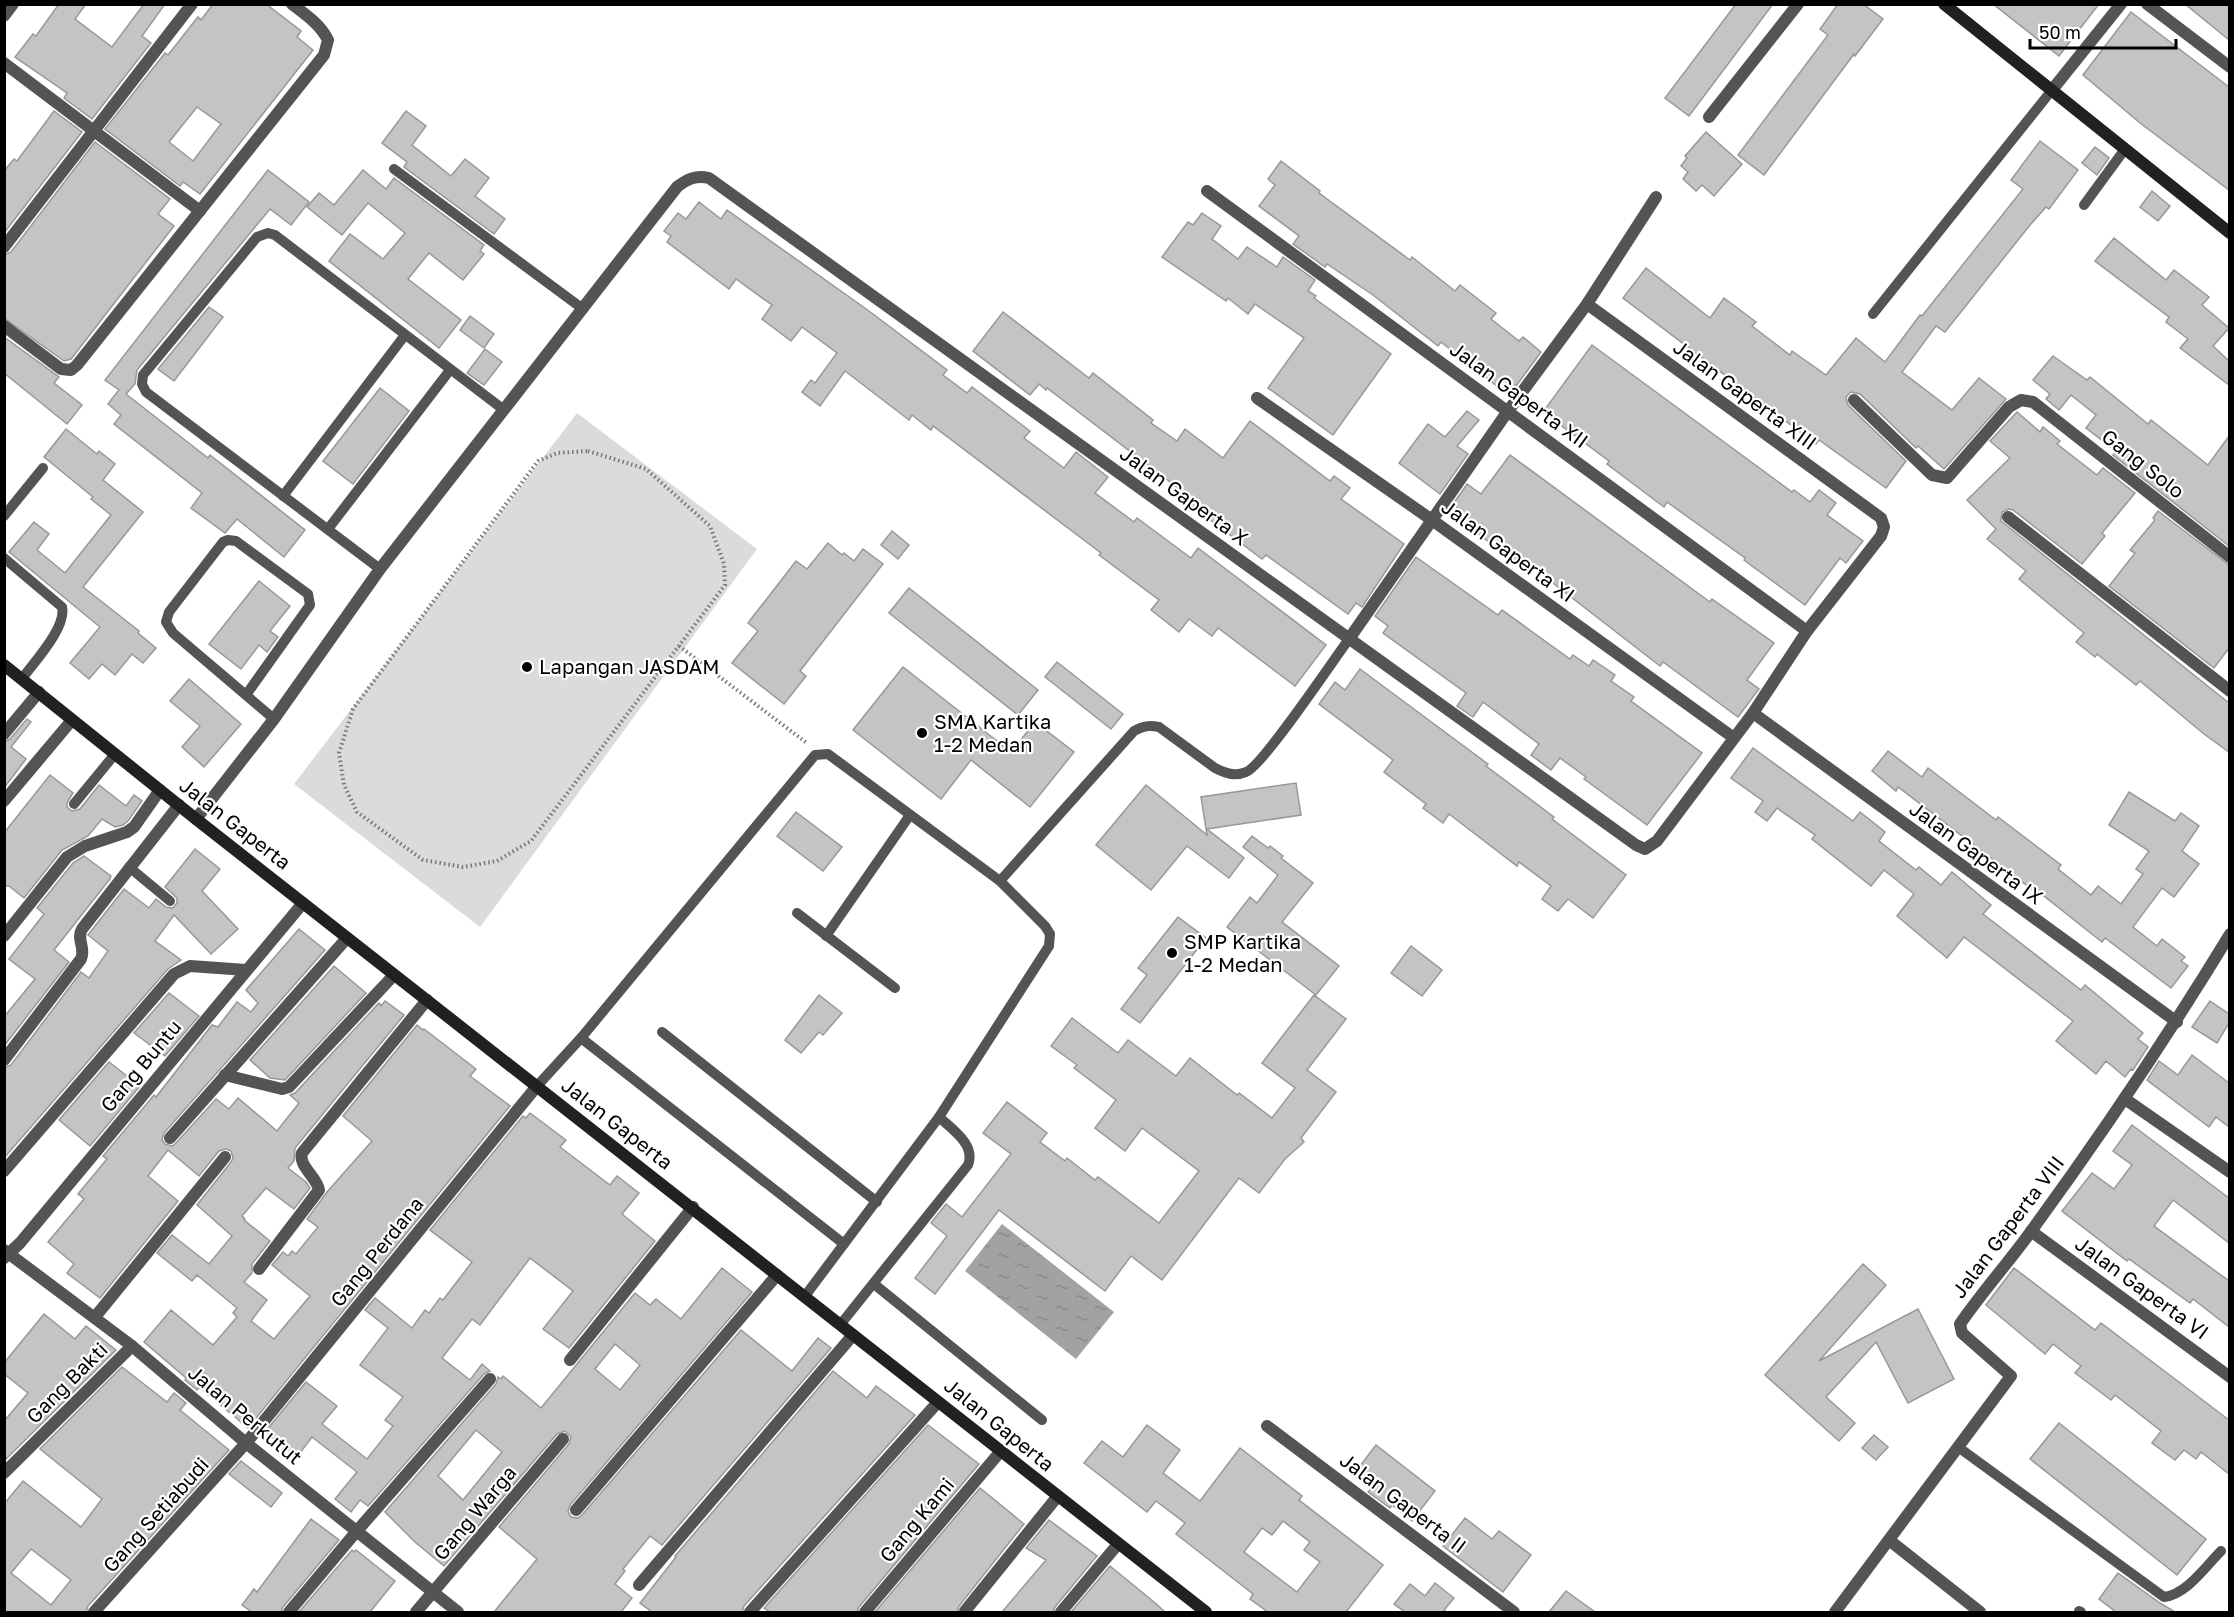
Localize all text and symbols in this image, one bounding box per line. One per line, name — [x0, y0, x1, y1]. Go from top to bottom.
scale bar — [2030, 12, 2176, 50]
text: 50 m — [2039, 21, 2081, 43]
street label: Jalan Gaperta XIII — [1669, 334, 1822, 454]
street label: Jalan Gaperta XII — [1446, 336, 1593, 452]
street label: Gang Solo — [2098, 424, 2190, 503]
street label: Jalan Gaperta X — [1116, 441, 1253, 550]
street label: Jalan Gaperta XI — [1437, 494, 1580, 607]
place label: Lapangan JASDAM — [539, 654, 719, 678]
marker: Lapangan JASDAM — [520, 660, 534, 674]
place label: SMA Kartika 1-2 Medan — [934, 709, 1051, 756]
marker: SMA Kartika 1-2 Medan — [915, 726, 929, 740]
street label: Jalan Gaperta — [175, 772, 296, 874]
street label: Jalan Gaperta IX — [1905, 796, 2048, 909]
place label: SMP Kartika 1-2 Medan — [1184, 929, 1301, 976]
marker: SMP Kartika 1-2 Medan — [1165, 946, 1179, 960]
street label: Gang Buntu — [95, 1014, 186, 1116]
street label: Jalan Gaperta — [557, 1072, 678, 1174]
street label: Jalan Gaperta VIII — [1946, 1151, 2068, 1302]
street label: Gang Perdana — [325, 1192, 428, 1311]
street label: Jalan Gaperta VI — [2071, 1231, 2214, 1344]
street label: Gang Bakti — [21, 1337, 112, 1428]
street label: Jalan Perkutut — [184, 1360, 307, 1469]
street label: Jalan Gaperta — [940, 1373, 1059, 1476]
street label: Jalan Gaperta II — [1336, 1447, 1471, 1557]
street label: Gang Setiabudi — [97, 1452, 213, 1577]
street label: Gang Warga — [428, 1460, 521, 1564]
street label: Gang Kami — [874, 1472, 959, 1567]

